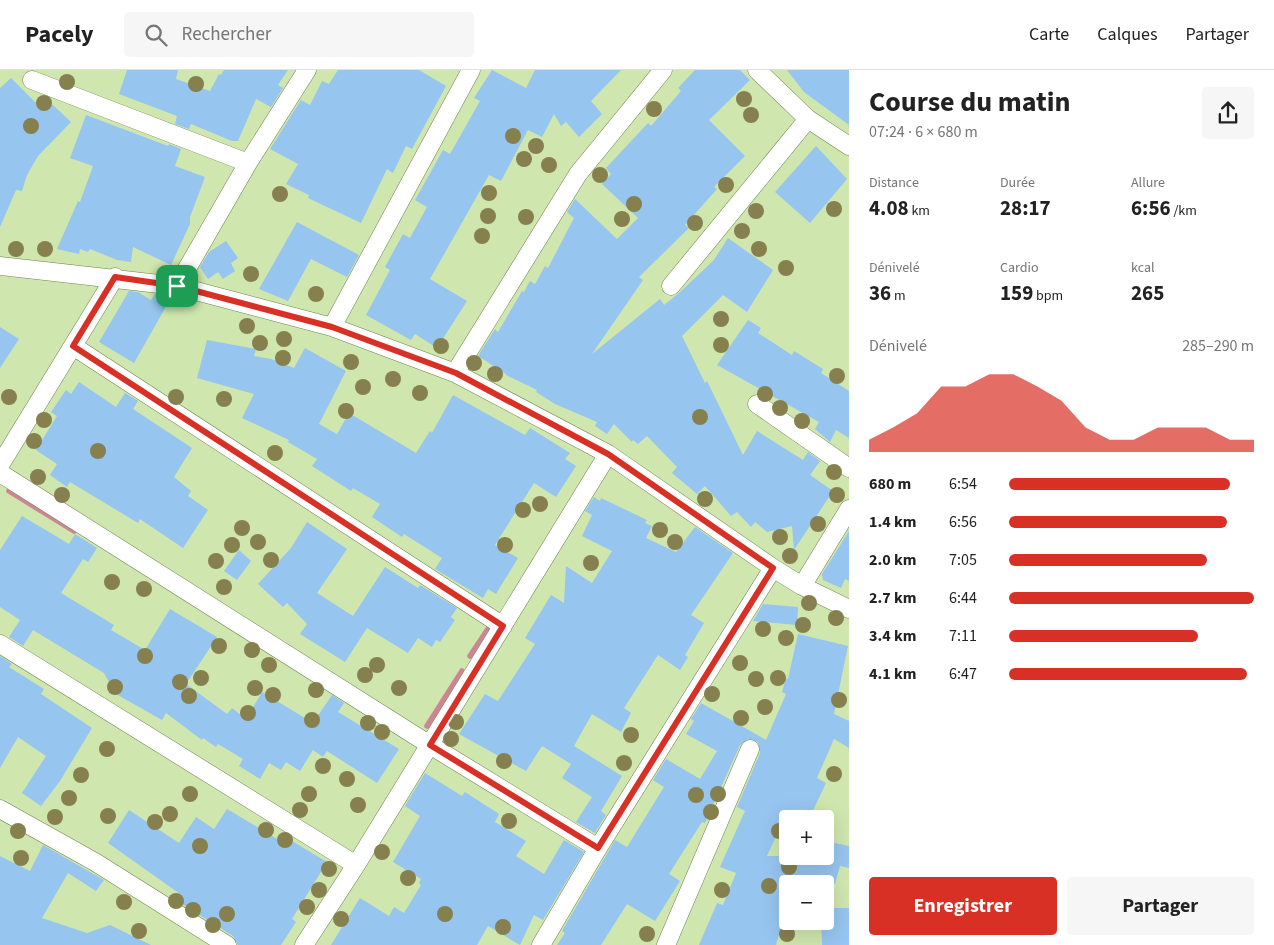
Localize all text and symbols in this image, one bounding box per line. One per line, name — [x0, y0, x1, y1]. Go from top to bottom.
search box — [124, 12, 474, 57]
text: Pacely — [25, 17, 94, 52]
icon: search — [142, 21, 170, 49]
text: Rechercher — [182, 21, 271, 48]
text: Carte — [1029, 22, 1069, 47]
text: Calques — [1097, 22, 1157, 47]
text: Partager — [1185, 22, 1249, 47]
text: Course du matin — [869, 82, 1070, 122]
button: share — [1202, 87, 1254, 139]
text: 07:24 · 6 × 680 m — [869, 121, 978, 143]
text: Distance — [869, 173, 919, 193]
text: Durée — [1000, 173, 1035, 193]
text: Allure — [1131, 173, 1165, 193]
text: 4.08 — [869, 193, 909, 223]
text: 28:17 — [1000, 193, 1051, 223]
text: 6:56 — [1131, 193, 1171, 223]
text: km — [909, 201, 930, 221]
text: /km — [1171, 201, 1197, 221]
text: Dénivelé — [869, 258, 920, 278]
text: Cardio — [1000, 258, 1039, 278]
text: kcal — [1131, 258, 1155, 278]
pin — [156, 265, 198, 307]
icon: arrive — [163, 272, 191, 300]
text: 36 — [869, 278, 891, 308]
text: 159 — [1000, 278, 1033, 308]
text: 265 — [1131, 278, 1164, 308]
text: m — [891, 286, 906, 306]
text: bpm — [1033, 286, 1063, 306]
text: Dénivelé — [869, 335, 927, 357]
text: 285–290 m — [1182, 335, 1254, 357]
text: 680 m — [869, 473, 911, 495]
text: 6:54 — [949, 473, 977, 495]
text: 1.4 km — [869, 511, 916, 533]
text: 6:56 — [949, 511, 977, 533]
text: 2.0 km — [869, 549, 916, 571]
text: 7:05 — [949, 549, 977, 571]
text: 2.7 km — [869, 587, 916, 609]
text: 6:44 — [949, 587, 977, 609]
text: 3.4 km — [869, 625, 916, 647]
text: 7:11 — [949, 625, 977, 647]
text: 4.1 km — [869, 663, 916, 685]
text: 6:47 — [949, 663, 977, 685]
map controls — [779, 810, 834, 930]
button: + — [779, 810, 834, 865]
button: − — [779, 875, 834, 930]
button: Enregistrer — [869, 877, 1057, 935]
button: Partager — [1067, 877, 1254, 935]

